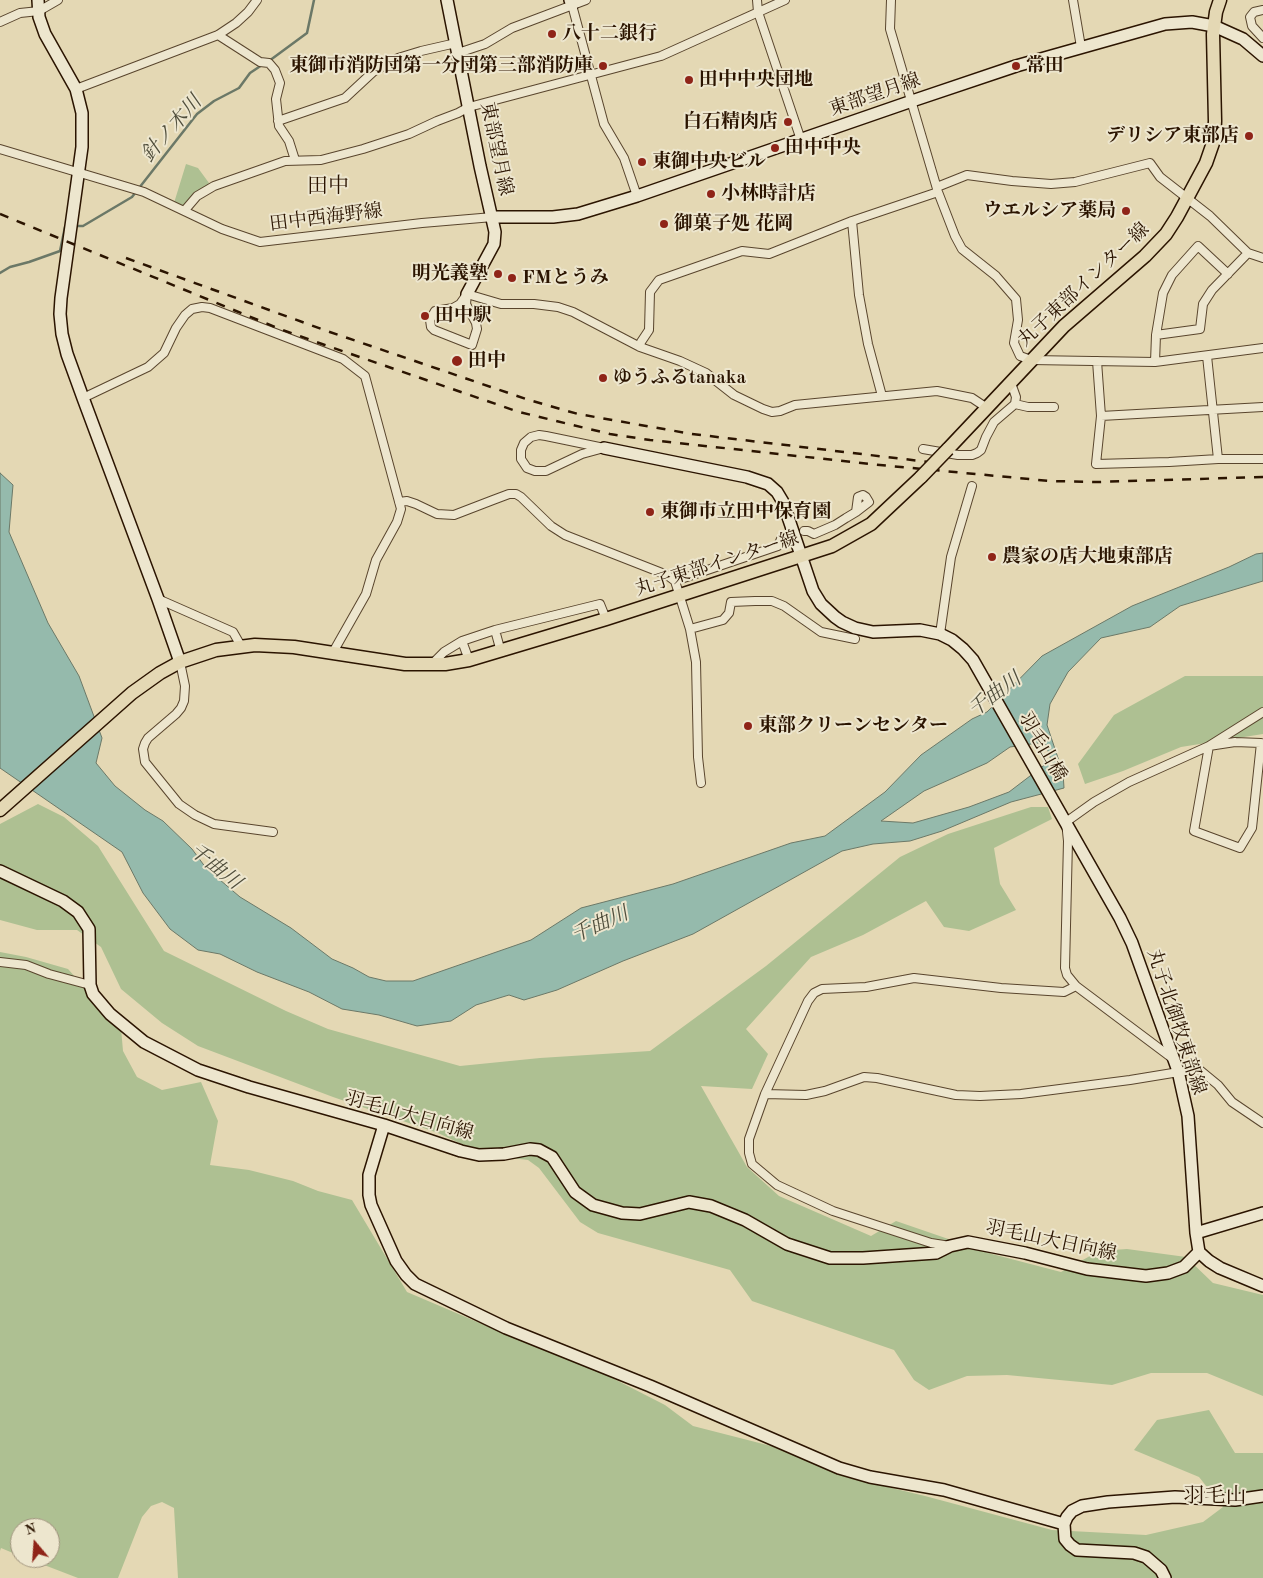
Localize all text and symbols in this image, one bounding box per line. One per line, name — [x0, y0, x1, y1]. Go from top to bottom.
place label: 八十二銀行 — [562, 23, 657, 45]
marker: 八十二銀行 — [546, 28, 558, 40]
place label: 東御市消防団第一分団第三部消防庫 — [289, 55, 593, 77]
place label: 常田 — [1026, 55, 1064, 77]
marker: 東御市消防団第一分団第三部消防庫 — [597, 60, 609, 72]
marker: 常田 — [1010, 60, 1022, 72]
place label: 田中中央団地 — [699, 69, 813, 91]
street label: 東部望月線 — [826, 69, 924, 121]
marker: 田中中央団地 — [683, 74, 695, 86]
water label: 針ノ木川 — [137, 91, 207, 167]
street label: 東部望月線 — [475, 100, 517, 198]
place label: 白石精肉店 — [683, 111, 778, 133]
marker: 白石精肉店 — [782, 116, 794, 128]
place label: デリシア東部店 — [1106, 125, 1239, 147]
marker: デリシア東部店 — [1243, 130, 1255, 142]
place label: 田中中央 — [785, 137, 861, 159]
marker: 田中中央 — [769, 142, 781, 154]
place label: 東御中央ビル — [652, 151, 766, 173]
marker: 東御中央ビル — [636, 156, 648, 168]
district label: 田中 — [307, 173, 349, 199]
place label: 小林時計店 — [721, 183, 816, 205]
marker: 小林時計店 — [705, 188, 717, 200]
street label: 田中西海野線 — [268, 200, 384, 236]
place label: ウエルシア薬局 — [983, 200, 1116, 222]
marker: ウエルシア薬局 — [1120, 205, 1132, 217]
place label: 御菓子処 花岡 — [674, 213, 793, 235]
marker: 御菓子処 花岡 — [658, 218, 670, 230]
street label: 丸子東部インター線 — [1014, 218, 1154, 352]
place label: 明光義塾 — [412, 263, 488, 285]
place label: FMとうみ — [522, 267, 609, 289]
marker: 明光義塾 — [492, 268, 504, 280]
marker: FMとうみ — [506, 272, 518, 284]
place label: 田中駅 — [435, 305, 492, 327]
marker: 田中駅 — [419, 310, 431, 322]
place label: 田中 — [468, 350, 506, 372]
marker: 田中 — [450, 354, 464, 368]
place label: ゆうふるtanaka — [613, 367, 746, 389]
marker: ゆうふるtanaka — [597, 372, 609, 384]
place label: 東御市立田中保育園 — [660, 501, 831, 523]
marker: 東御市立田中保育園 — [644, 506, 656, 518]
street label: 丸子東部インター線 — [632, 527, 802, 601]
place label: 農家の店大地東部店 — [1002, 546, 1173, 568]
marker: 農家の店大地東部店 — [986, 551, 998, 563]
water label: 千曲川 — [964, 667, 1026, 723]
street label: 羽毛山橋 — [1013, 708, 1071, 786]
place label: 東部クリーンセンター — [758, 715, 948, 737]
marker: 東部クリーンセンター — [742, 720, 754, 732]
water label: 千曲川 — [184, 839, 246, 895]
water label: 千曲川 — [568, 902, 632, 948]
street label: 丸子北御牧東部線 — [1142, 946, 1210, 1098]
street label: 羽毛山大日向線 — [342, 1087, 476, 1145]
street label: 羽毛山大日向線 — [984, 1216, 1118, 1266]
district label: 羽毛山 — [1184, 1483, 1246, 1509]
north arrow — [10, 1518, 60, 1568]
text: N — [23, 1521, 38, 1538]

